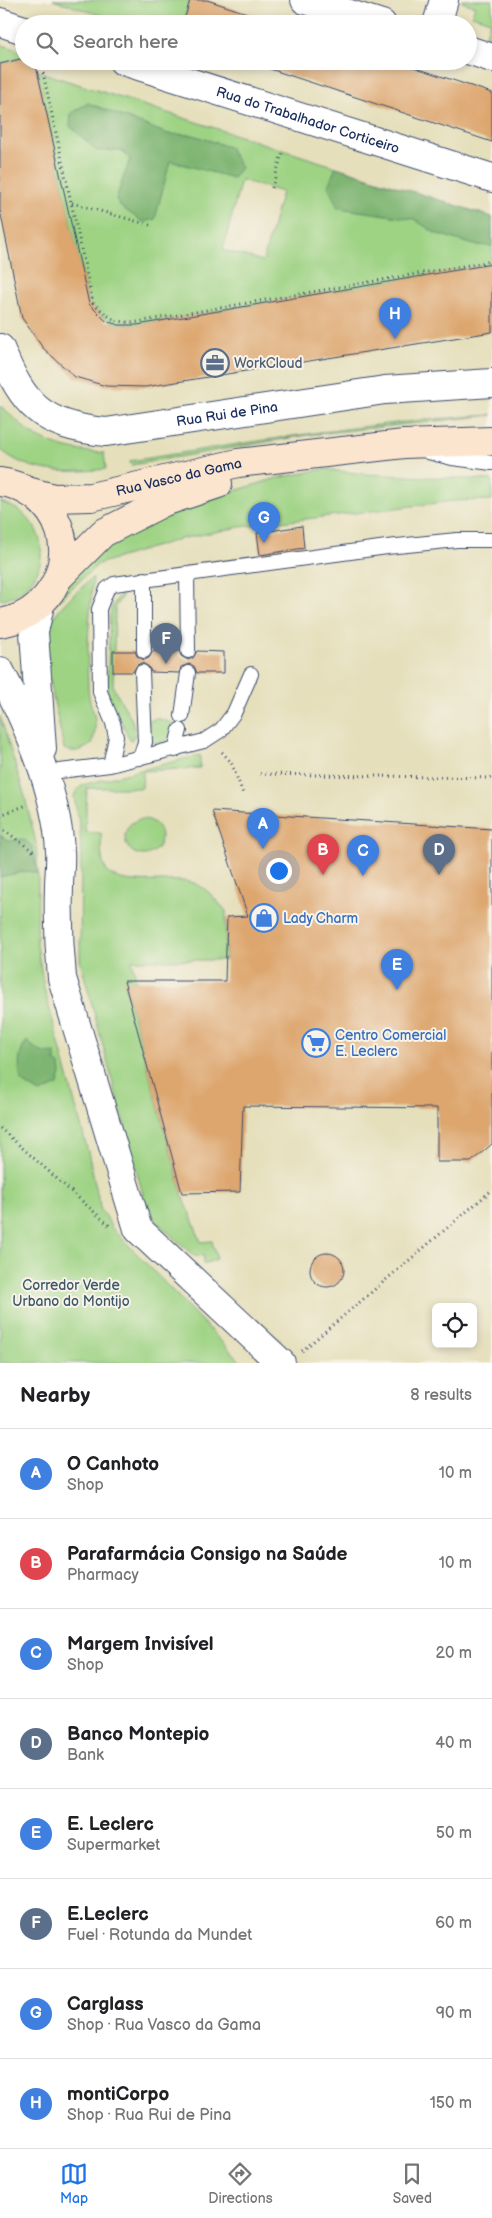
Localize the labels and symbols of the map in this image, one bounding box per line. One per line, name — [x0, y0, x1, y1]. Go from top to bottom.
street label: Rua do Trabalhador Corticeiro — [214, 83, 402, 157]
pin: H — [379, 298, 411, 339]
office icon: WorkCloud — [200, 348, 230, 378]
place label: WorkCloud — [234, 355, 302, 372]
street label: Rua Rui de Pina — [175, 398, 279, 430]
street label: Rua Vasco da Gama — [114, 454, 243, 500]
pin: G — [248, 502, 280, 543]
pin: F — [150, 623, 182, 664]
pin: A — [247, 808, 279, 849]
pin: B — [307, 834, 339, 875]
pin: D — [423, 834, 455, 875]
pin: C — [347, 835, 379, 876]
your location — [266, 858, 292, 884]
shop icon: Lady Charm — [249, 903, 279, 933]
place label: Lady Charm — [283, 910, 358, 927]
pin: E — [381, 949, 413, 990]
place label: Centro Comercial E. Leclerc — [335, 1027, 446, 1060]
supermarket icon: Centro Comercial E. Leclerc — [301, 1028, 331, 1058]
park label: Corredor Verde Urbano do Montijo — [12, 1277, 130, 1310]

